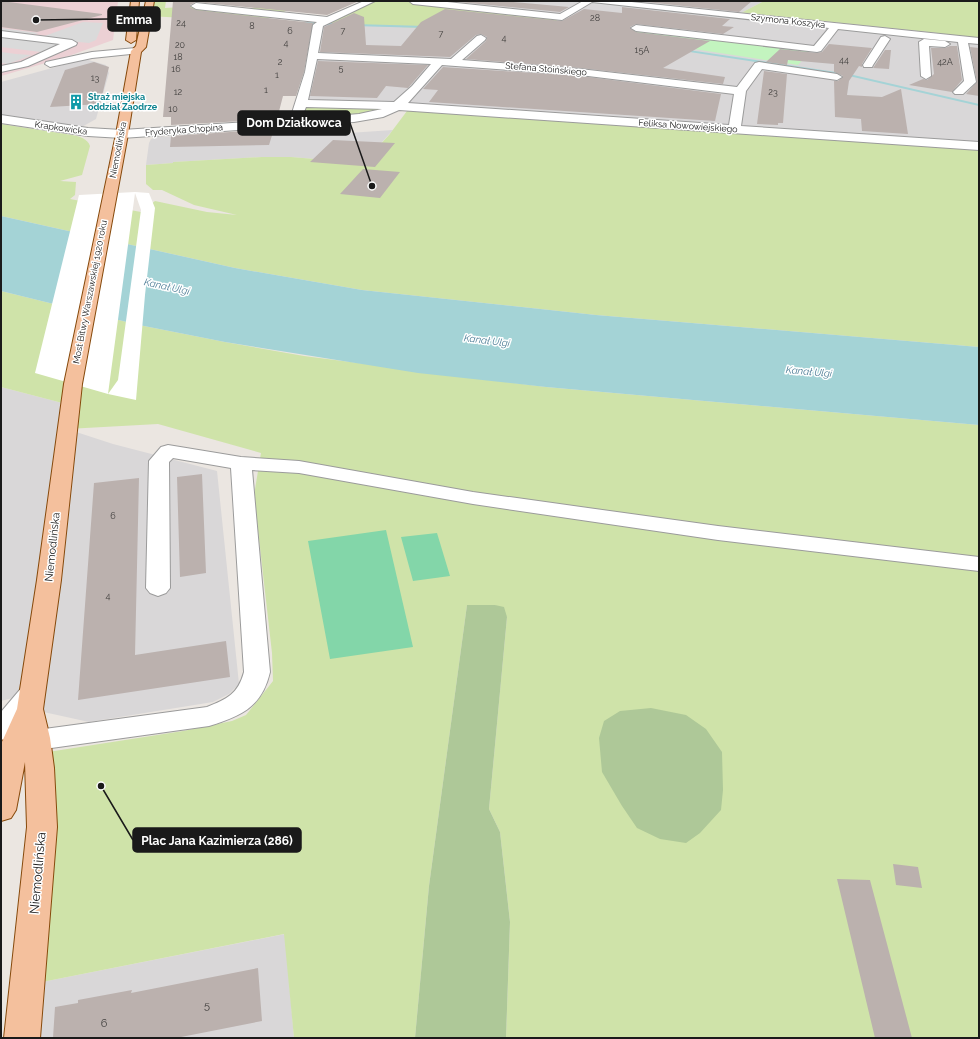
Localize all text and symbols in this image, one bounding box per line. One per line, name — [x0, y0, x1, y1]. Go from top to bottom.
callout: Emma — [108, 7, 160, 31]
street label: Szymona Koszyka — [750, 12, 826, 30]
text: Emma — [116, 13, 152, 27]
house number: 28 — [590, 13, 600, 23]
house number: 24 — [176, 18, 186, 28]
house number: 8 — [249, 21, 255, 31]
house number: 6 — [287, 26, 293, 36]
house number: 7 — [341, 26, 346, 36]
house number: 7 — [439, 29, 444, 39]
house number: 4 — [502, 33, 507, 43]
house number: 4 — [284, 38, 289, 48]
house number: 20 — [175, 40, 186, 50]
house number: 15A — [635, 45, 649, 55]
house number: 18 — [173, 52, 183, 62]
house number: 44 — [839, 55, 849, 65]
house number: 2 — [278, 57, 283, 67]
house number: 42A — [937, 57, 953, 67]
street label: Stefana Stoińskiego — [505, 60, 587, 78]
house number: 5 — [339, 63, 344, 73]
house number: 16 — [171, 64, 181, 74]
house number: 1 — [275, 70, 279, 80]
house number: 13 — [91, 73, 100, 83]
house number: 1 — [264, 85, 268, 95]
house number: 12 — [174, 87, 183, 97]
house number: 23 — [768, 87, 778, 97]
place label: Straż miejska oddział Zaodrze — [88, 92, 158, 112]
building icon: Straż miejska oddział Zaodrze — [67, 93, 85, 111]
house number: 10 — [168, 104, 178, 114]
callout: Dom Działkowca — [238, 111, 350, 135]
text: Dom Działkowca — [246, 116, 342, 130]
street label: Feliksa Nowowiejskiego — [638, 118, 738, 134]
street label: Krapkowicka — [34, 119, 88, 137]
street label: Niemodlińska — [108, 121, 128, 179]
street label: Fryderyka Chopina — [145, 122, 223, 138]
street label: Most Bitwy Warszawskiej 1920 roku — [71, 219, 109, 365]
water label: Kanał Ulgi — [143, 276, 192, 297]
water label: Kanał Ulgi — [463, 332, 511, 349]
water label: Kanał Ulgi — [785, 364, 833, 379]
house number: 6 — [110, 511, 116, 521]
street label: Niemodlińska — [42, 512, 63, 582]
house number: 4 — [106, 591, 111, 601]
callout: Plac Jana Kazimierza (286) — [133, 828, 301, 852]
street label: Niemodlińska — [26, 831, 49, 915]
text: Plac Jana Kazimierza (286) — [141, 834, 293, 848]
house number: 5 — [204, 999, 210, 1012]
house number: 6 — [101, 1017, 108, 1030]

